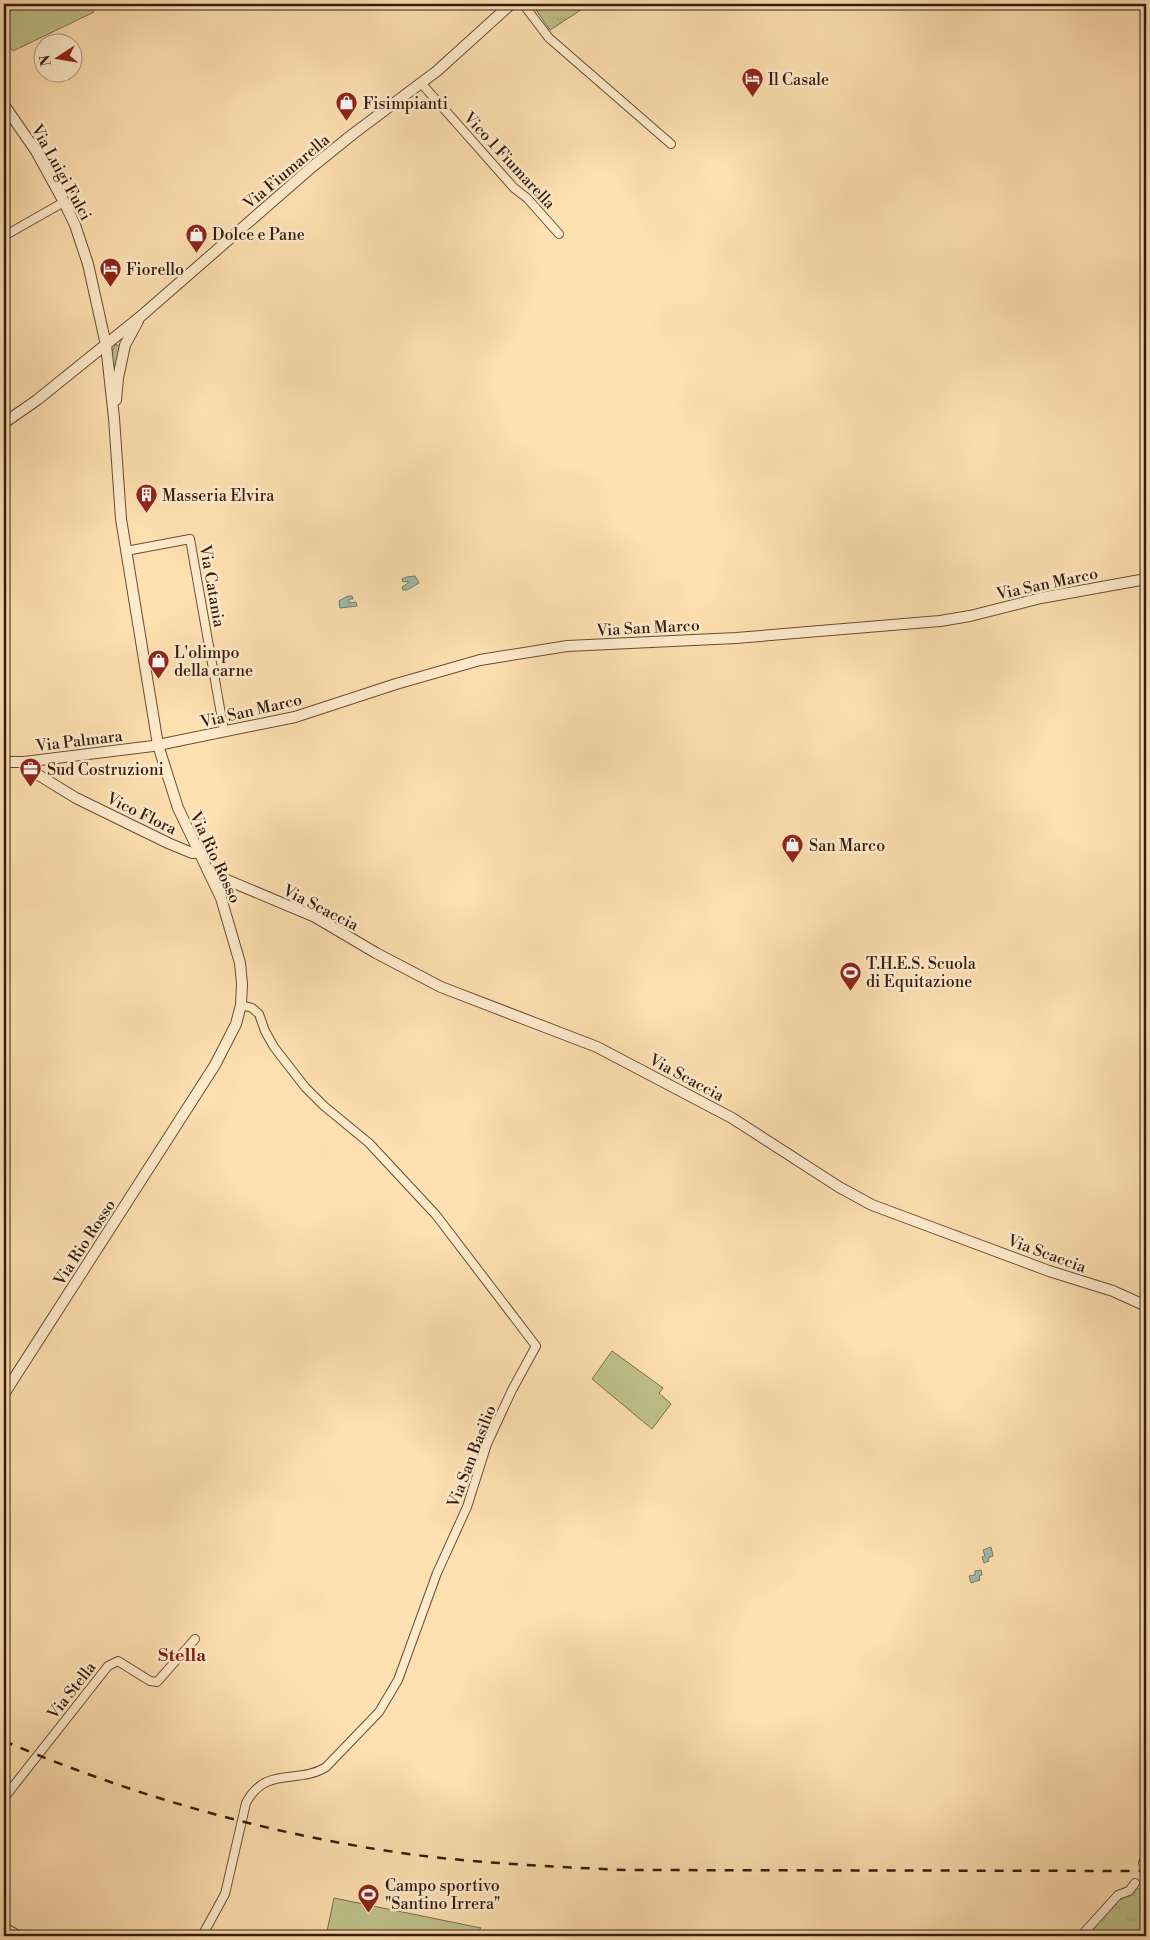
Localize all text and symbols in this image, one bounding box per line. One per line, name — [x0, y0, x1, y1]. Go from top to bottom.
north arrow — [32, 32, 82, 82]
text: N — [36, 53, 56, 68]
hotel icon: Il Casale — [740, 67, 764, 98]
place label: Il Casale — [768, 70, 829, 90]
shop icon: Fisimpianti — [335, 91, 359, 122]
place label: Fisimpianti — [363, 94, 448, 114]
street label: Vico 1 Fiumarella — [458, 107, 560, 214]
street label: Via Luigi Fulci — [26, 120, 96, 224]
street label: Via Fiumarella — [239, 129, 335, 214]
shop icon: Dolce e Pane — [184, 222, 208, 253]
place label: Dolce e Pane — [212, 225, 305, 245]
hotel icon: Fiorello — [98, 257, 122, 288]
place label: Fiorello — [126, 260, 184, 280]
building icon: Masseria Elvira — [134, 483, 158, 514]
place label: Masseria Elvira — [162, 486, 275, 506]
street label: Via Catania — [195, 542, 229, 630]
street label: Via San Marco — [994, 563, 1100, 605]
street label: Via San Marco — [595, 615, 700, 641]
place label: L'olimpo della carne — [174, 643, 253, 681]
shop icon: L'olimpo della carne — [146, 649, 170, 680]
street label: Via San Marco — [198, 690, 304, 733]
street label: Via Palmara — [34, 726, 125, 756]
office icon: Sud Costruzioni — [19, 757, 43, 788]
place label: Sud Costruzioni — [47, 760, 164, 780]
street label: Vico Flora — [102, 788, 181, 840]
street label: Via Rio Rosso — [185, 808, 245, 906]
shop icon: San Marco — [781, 833, 805, 864]
place label: San Marco — [809, 836, 885, 856]
street label: Via Scaccia — [279, 880, 362, 936]
place label: T.H.E.S. Scuola di Equitazione — [866, 954, 977, 992]
sports icon: T.H.E.S. Scuola di Equitazione — [838, 960, 862, 991]
street label: Via Scaccia — [645, 1049, 728, 1106]
street label: Via Rio Rosso — [49, 1196, 120, 1290]
street label: Via Scaccia — [1004, 1230, 1089, 1278]
street label: Via San Basilio — [443, 1402, 501, 1511]
district label: Stella — [158, 1644, 206, 1667]
street label: Via Stella — [42, 1657, 101, 1724]
place label: Campo sportivo "Santino Irrera" — [385, 1876, 500, 1914]
sports icon: Campo sportivo "Santino Irrera" — [357, 1882, 381, 1913]

